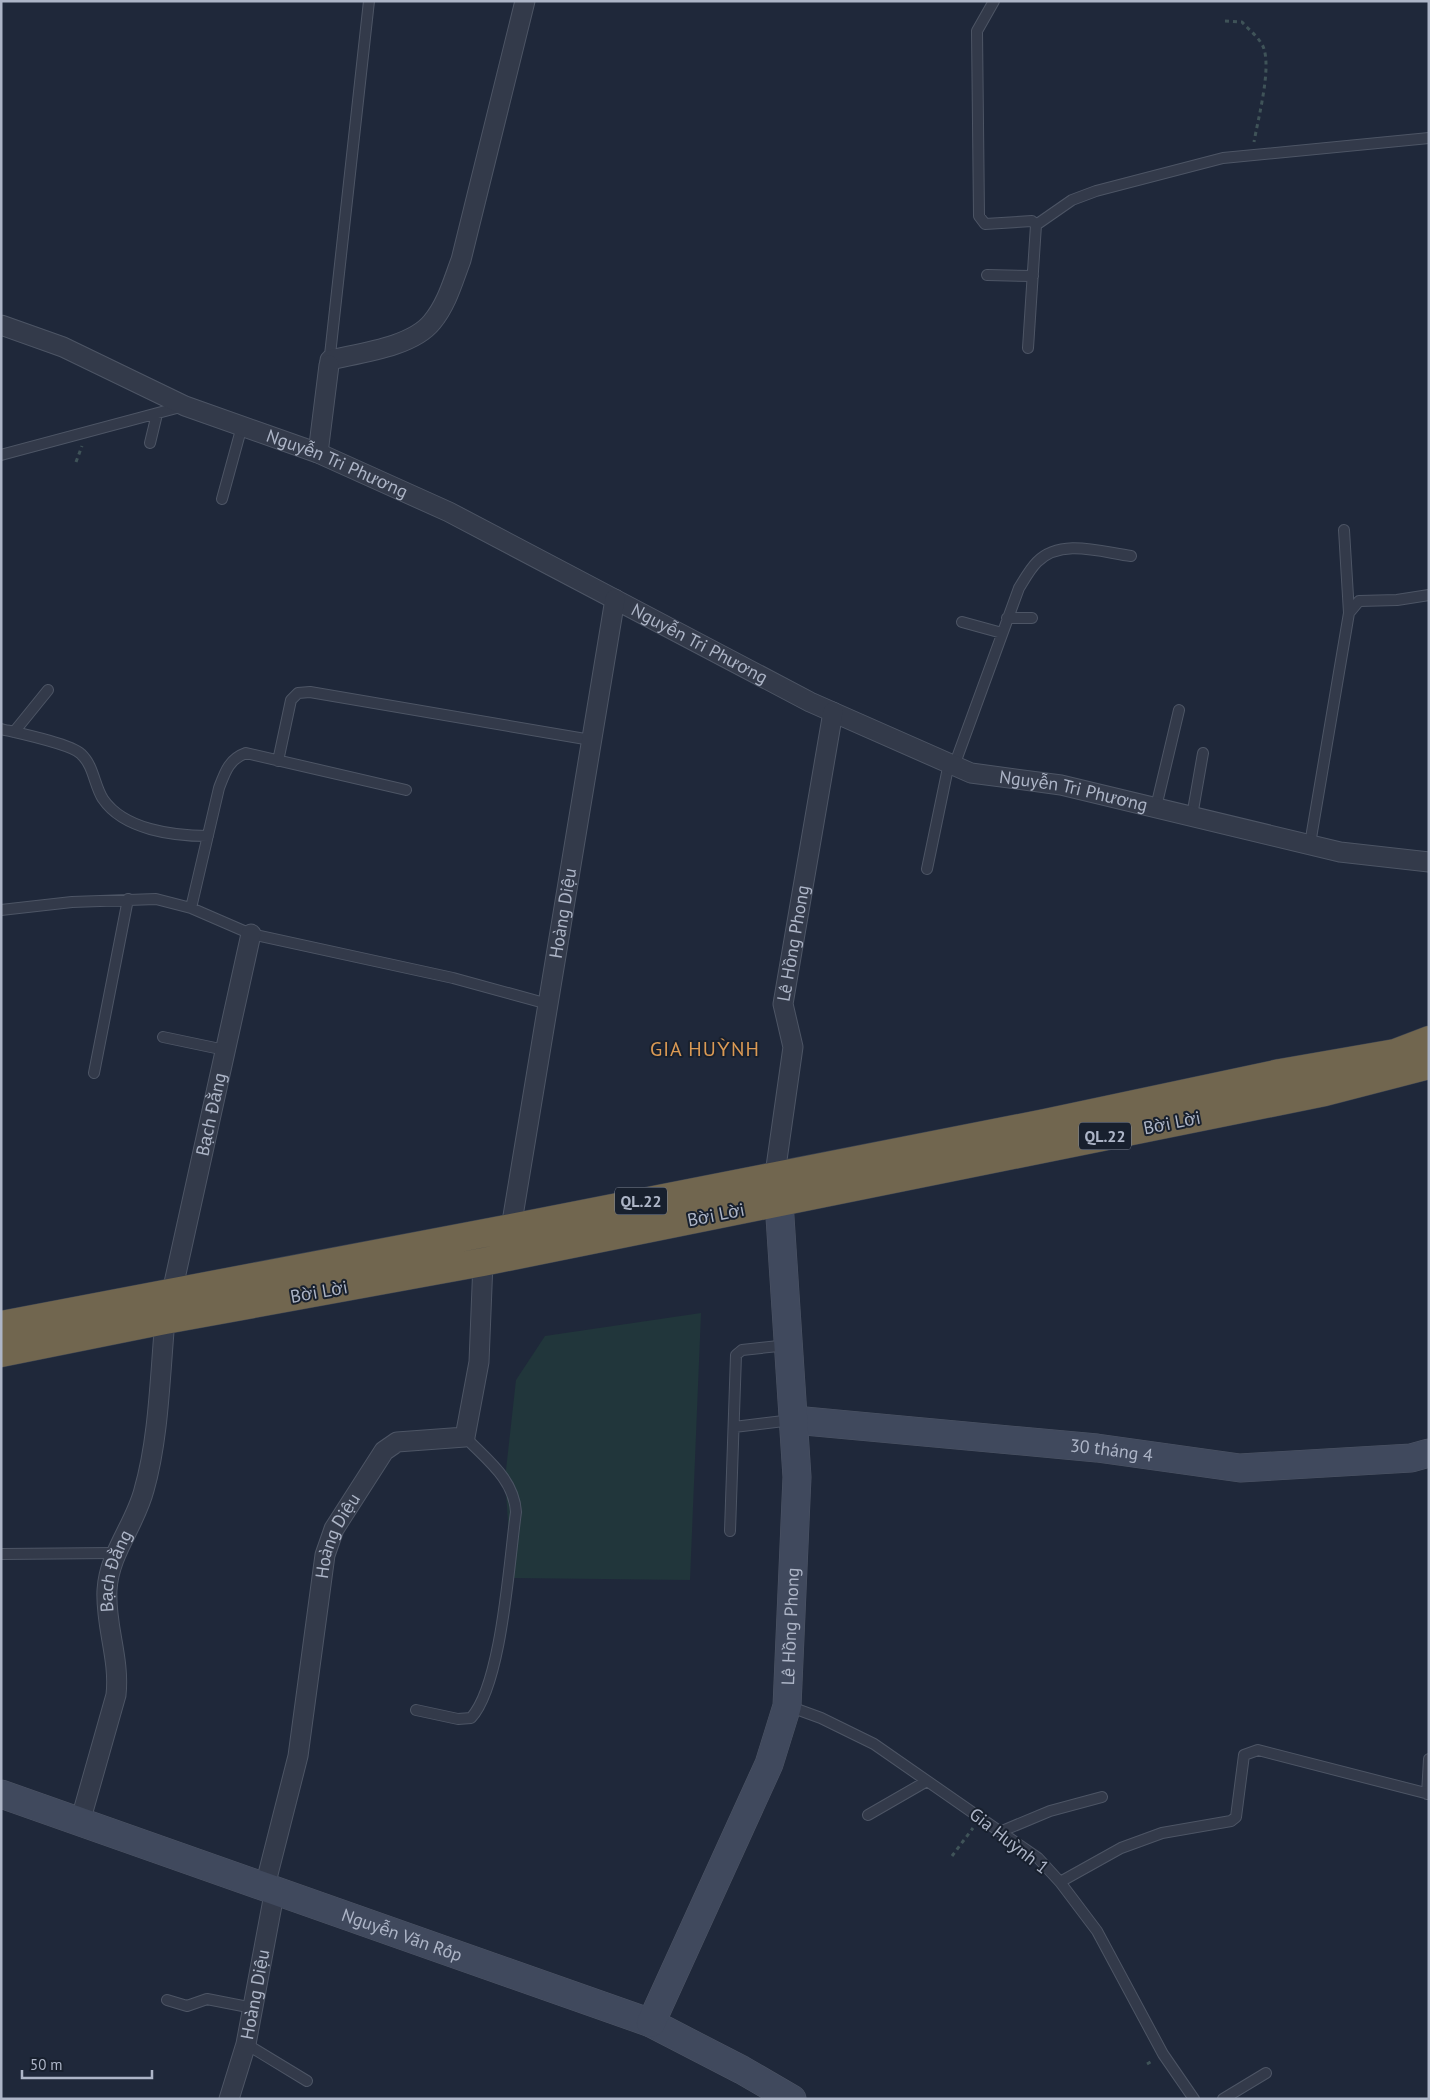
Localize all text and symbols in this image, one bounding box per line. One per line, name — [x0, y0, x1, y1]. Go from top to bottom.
street label: Nguyễn Tri Phương — [263, 424, 412, 503]
street label: Nguyễn Tri Phương — [627, 598, 772, 689]
street label: Nguyễn Tri Phương — [998, 765, 1150, 816]
street label: Hoàng Diệu — [544, 866, 581, 960]
street label: Lê Hồng Phong — [772, 883, 814, 1003]
district label: GIA HUỲNH — [650, 1036, 760, 1062]
street label: Bạch Đằng — [190, 1070, 231, 1158]
street label: Bời Lời — [1141, 1106, 1203, 1139]
road number: QL.22 — [1079, 1122, 1131, 1150]
road number: QL.22 — [615, 1188, 667, 1214]
street label: Bời Lời — [685, 1198, 747, 1231]
street label: Bời Lời — [288, 1275, 349, 1308]
street label: 30 tháng 4 — [1069, 1434, 1155, 1467]
street label: Hoàng Diệu — [310, 1489, 365, 1580]
street label: Bạch Đằng — [95, 1526, 137, 1613]
street label: Lê Hồng Phong — [776, 1567, 804, 1686]
street label: Gia Huỳnh 1 — [965, 1802, 1054, 1879]
street label: Nguyễn Văn Rốp — [339, 1903, 465, 1967]
street label: Hoàng Diệu — [235, 1947, 274, 2041]
scale bar — [22, 2048, 152, 2080]
text: 50 m — [30, 2055, 63, 2074]

